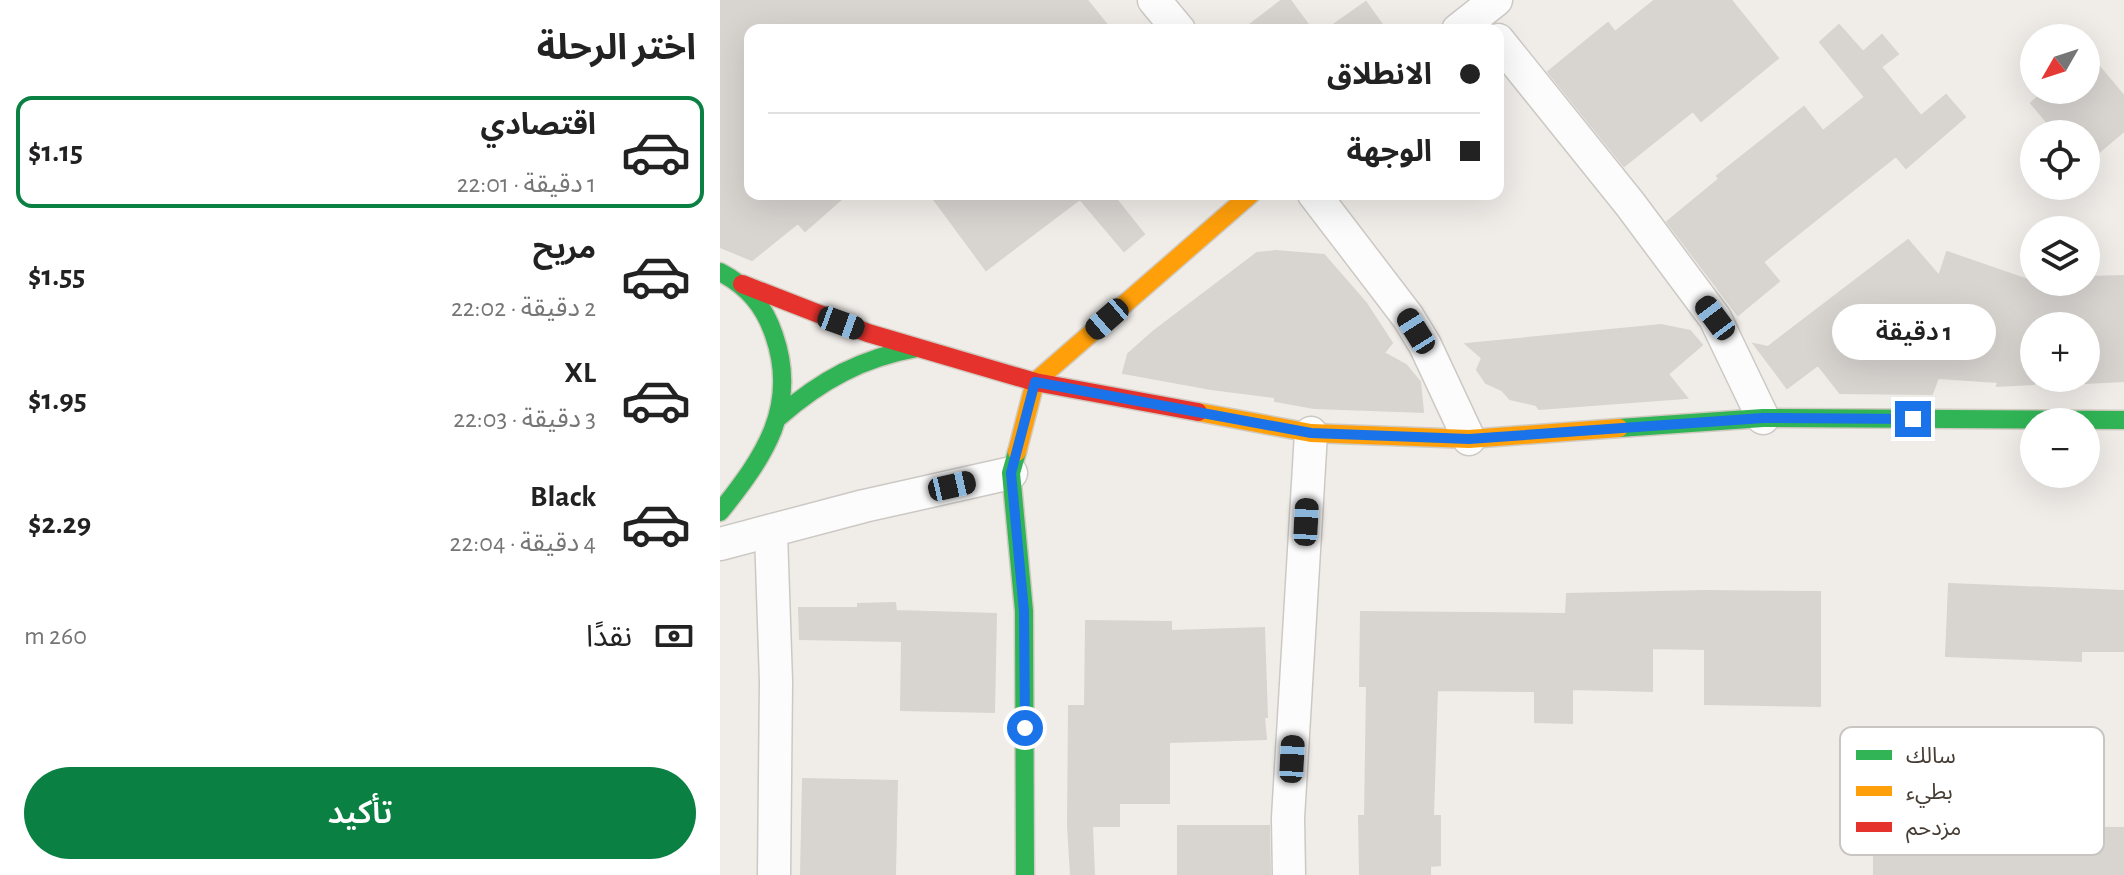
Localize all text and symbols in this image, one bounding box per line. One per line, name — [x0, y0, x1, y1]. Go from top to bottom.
north arrow — [2020, 24, 2100, 104]
map controls — [2020, 24, 2100, 488]
text: اختر الرحلة — [537, 30, 696, 66]
text: الانطلاق — [1327, 60, 1432, 90]
text: اقتصادي — [481, 110, 596, 140]
icon: car — [620, 116, 692, 188]
button: locate — [2020, 120, 2100, 200]
text: $1.15 — [28, 137, 83, 167]
text: الوجهة — [1347, 137, 1432, 167]
text: 1 دقيقة · 22:01 — [457, 171, 596, 197]
button: layers — [2020, 216, 2100, 296]
text: مريح — [533, 234, 596, 264]
icon: car — [620, 240, 692, 312]
text: $1.55 — [28, 261, 85, 291]
car — [1691, 292, 1739, 344]
car — [1081, 294, 1133, 344]
text: 2 دقيقة · 22:02 — [451, 295, 596, 321]
callout: 1 دقيقة — [1831, 303, 1995, 359]
car — [814, 304, 868, 342]
car — [1393, 304, 1439, 358]
button: + — [2020, 312, 2100, 392]
text: 1 دقيقة — [1876, 319, 1952, 345]
text: XL — [564, 358, 596, 388]
icon: car — [620, 364, 692, 436]
text: $1.95 — [28, 385, 87, 415]
route end — [1895, 401, 1931, 437]
text: 3 دقيقة · 22:03 — [453, 406, 596, 432]
button: − — [2020, 408, 2100, 488]
car — [926, 469, 978, 503]
text: Black — [530, 482, 596, 512]
icon: car — [620, 488, 692, 560]
car — [1293, 497, 1319, 547]
text: $2.29 — [28, 509, 91, 539]
text: 4 دقيقة · 22:04 — [450, 530, 596, 556]
icon: cash — [652, 614, 696, 658]
text: نقدًا — [586, 622, 632, 652]
text: 260 m — [24, 623, 87, 649]
route start — [1007, 710, 1043, 746]
legend — [1840, 727, 2104, 855]
car — [1279, 734, 1305, 784]
text: سالك — [1906, 745, 1956, 767]
button: تأكيد — [24, 767, 696, 859]
text: بطيء — [1906, 781, 1953, 808]
text: مزدحم — [1906, 817, 1961, 844]

